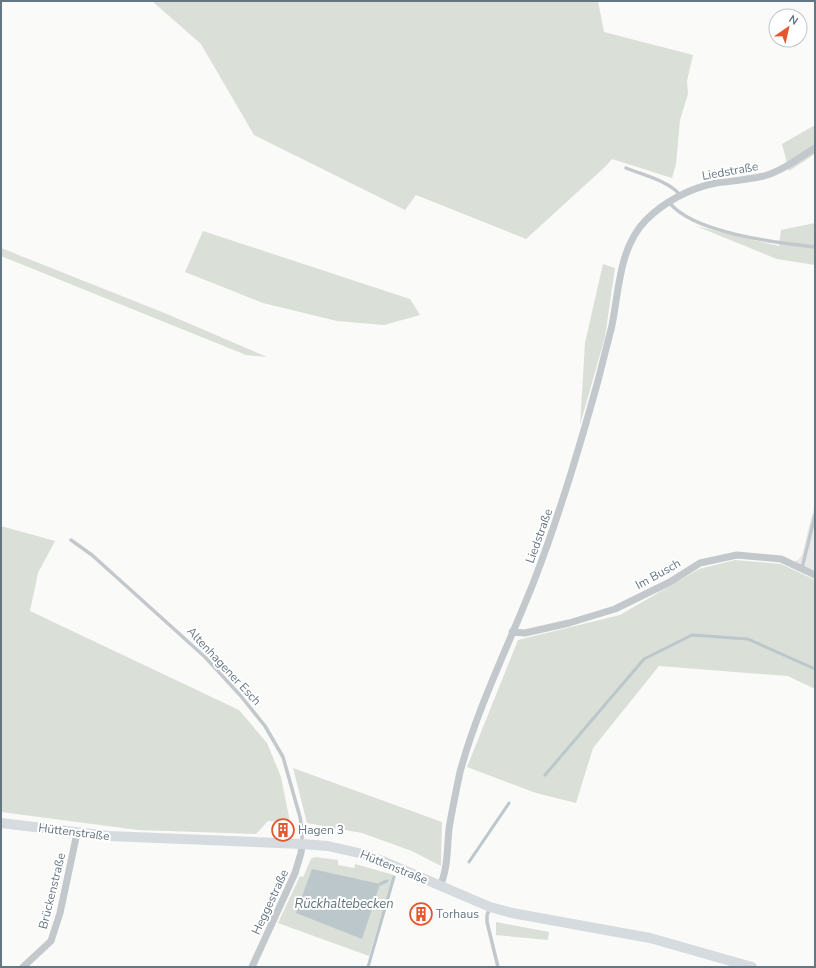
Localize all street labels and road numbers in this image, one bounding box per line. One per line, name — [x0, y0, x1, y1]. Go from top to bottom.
street label: Liedstraße — [701, 158, 759, 184]
street label: Liedstraße — [522, 507, 556, 565]
street label: Im Busch — [633, 555, 683, 593]
street label: Altenhagener Esch — [183, 623, 265, 709]
street label: Hüttenstraße — [38, 820, 110, 844]
street label: Hüttenstraße — [358, 846, 430, 888]
street label: Brückenstraße — [35, 851, 69, 931]
street label: Heggestraße — [248, 867, 292, 937]

